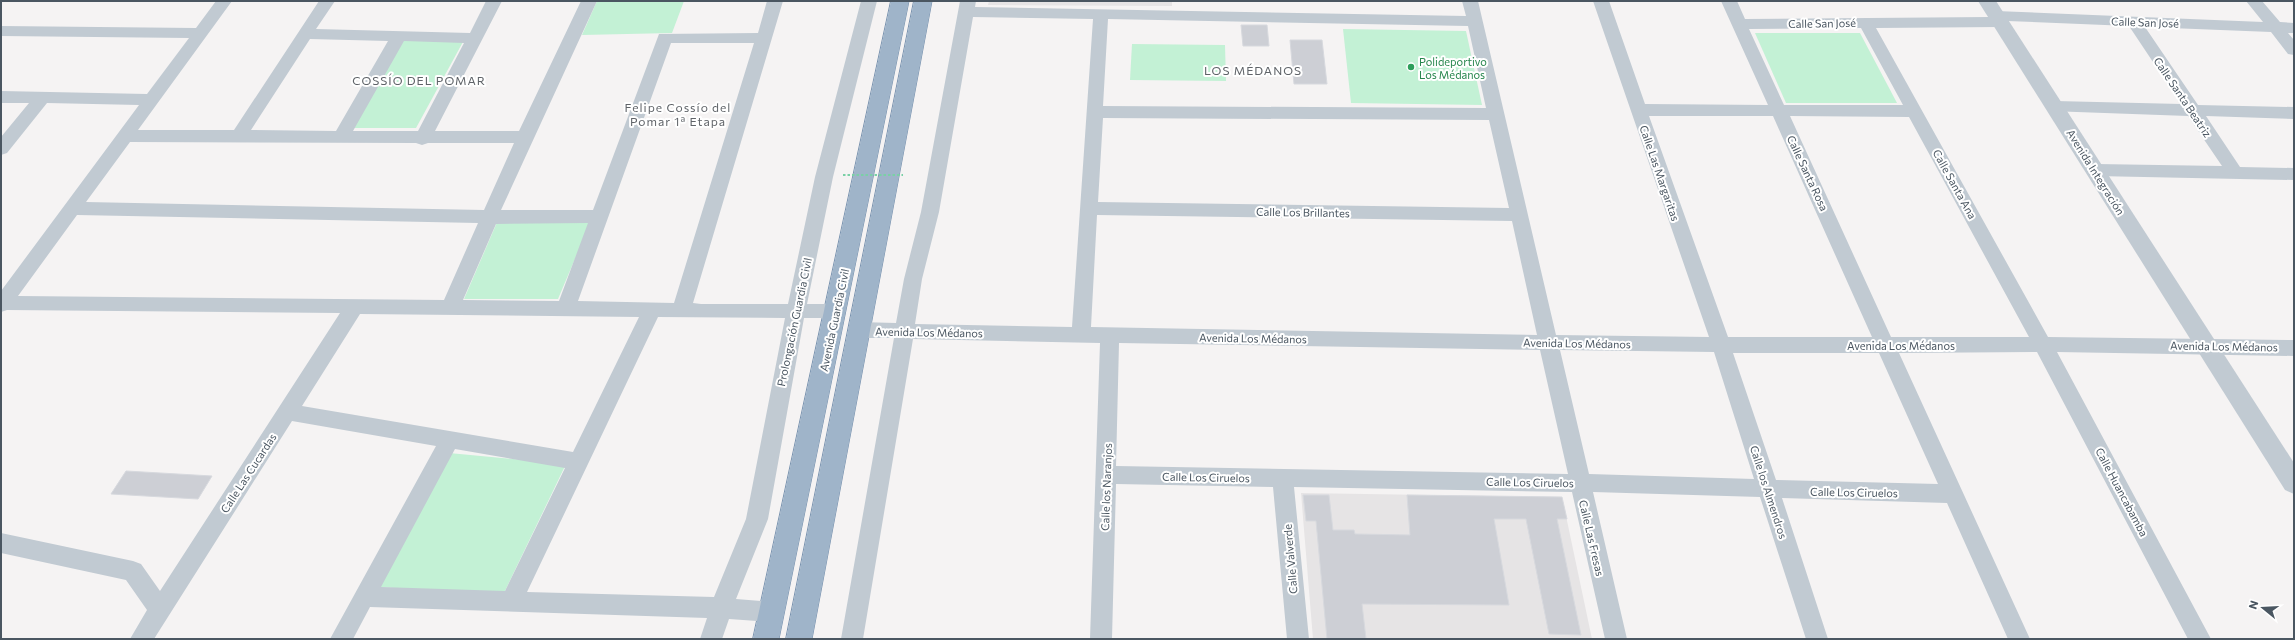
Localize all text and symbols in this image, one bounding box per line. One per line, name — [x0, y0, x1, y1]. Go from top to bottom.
street label: Calle San José — [2111, 14, 2179, 31]
street label: Calle San José — [1788, 16, 1856, 31]
place label: Polideportivo Los Médanos — [1419, 55, 1487, 81]
street label: Calle Santa Beatriz — [2151, 55, 2215, 140]
marker: Polideportivo Los Médanos — [1406, 62, 1416, 72]
district label: LOS MÉDANOS — [1204, 63, 1302, 77]
district label: COSSÍO DEL POMAR — [352, 73, 486, 87]
district label: Felipe Cossío del Pomar 1ª Etapa — [625, 100, 731, 128]
street label: Calle Las Margaritas — [1637, 123, 1683, 223]
street label: Avenida Integración — [2064, 127, 2128, 217]
street label: Calle Santa Rosa — [1785, 133, 1831, 213]
street label: Calle Santa Ana — [1931, 147, 1979, 221]
street label: Calle Los Brillantes — [1256, 205, 1350, 219]
street label: Prolongación Guardia Civil — [774, 257, 814, 387]
street label: Avenida Guardia Civil — [817, 267, 851, 373]
street label: Avenida Los Médanos — [875, 325, 983, 339]
street label: Avenida Los Médanos — [1199, 331, 1307, 345]
street label: Avenida Los Médanos — [1523, 336, 1631, 350]
street label: Avenida Los Médanos — [1847, 339, 1955, 352]
street label: Avenida Los Médanos — [2170, 339, 2278, 353]
street label: Calle Las Cucardas — [217, 431, 279, 515]
street label: Calle los Naranjos — [1098, 443, 1114, 531]
street label: Calle los Almendros — [1748, 444, 1790, 540]
street label: Calle Huancabamba — [2093, 445, 2151, 539]
street label: Calle Los Ciruelos — [1162, 470, 1250, 484]
street label: Calle Los Ciruelos — [1486, 475, 1574, 489]
street label: Calle Los Ciruelos — [1810, 485, 1898, 499]
street label: Calle Las Fresas — [1577, 499, 1607, 577]
street label: Calle Valverde — [1280, 523, 1300, 594]
north arrow — [2243, 588, 2283, 628]
text: N — [2246, 599, 2260, 611]

